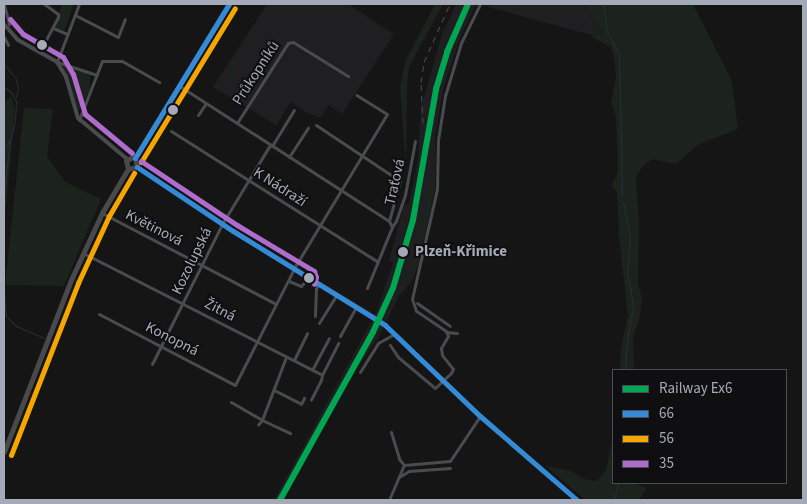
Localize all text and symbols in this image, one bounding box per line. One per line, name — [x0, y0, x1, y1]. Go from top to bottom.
street label: Průkopníků — [229, 38, 283, 108]
unlabelled marker — [37, 40, 47, 50]
unlabelled marker — [168, 105, 178, 115]
street label: Traťová — [381, 157, 409, 207]
street label: K Nádraží — [250, 163, 310, 211]
street label: Květinová — [122, 206, 186, 250]
street label: Kozolupská — [168, 225, 216, 297]
place label: Plzeň-Křimice — [415, 243, 507, 261]
marker: Plzeň-Křimice — [395, 244, 411, 260]
unlabelled marker — [304, 273, 314, 283]
street label: Žitná — [201, 295, 239, 325]
street label: Konopná — [142, 318, 202, 360]
legend — [612, 369, 787, 484]
text: Railway Ex6 — [659, 378, 732, 399]
text: 66 — [659, 403, 674, 424]
text: 56 — [659, 428, 674, 449]
text: 35 — [659, 453, 674, 474]

